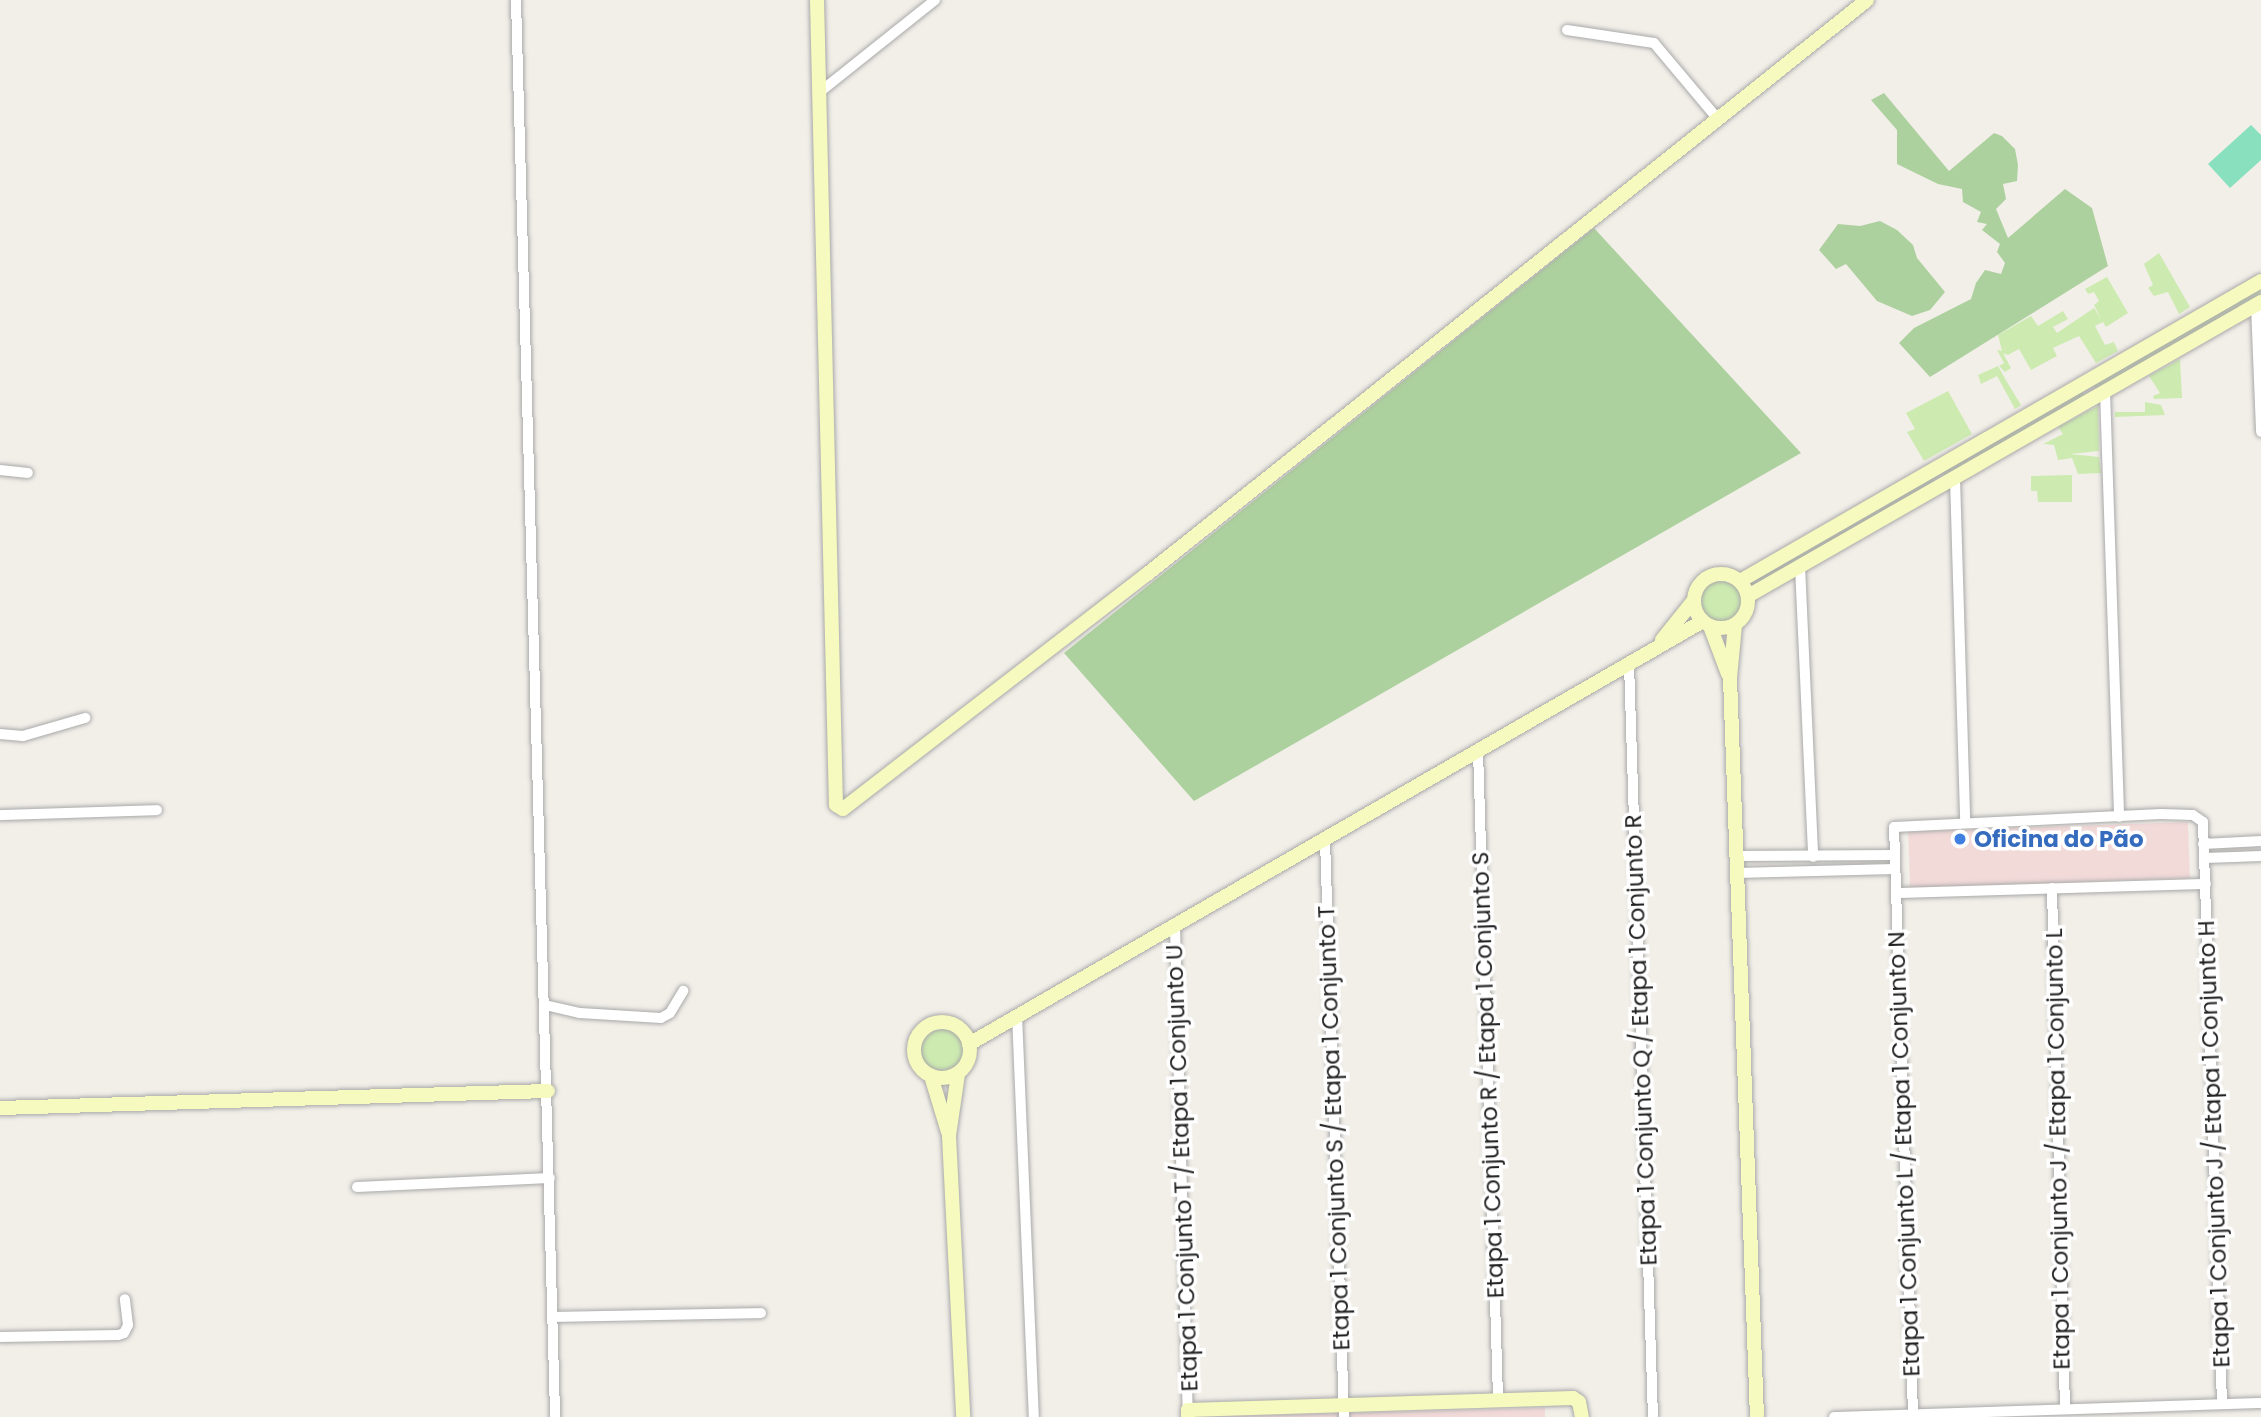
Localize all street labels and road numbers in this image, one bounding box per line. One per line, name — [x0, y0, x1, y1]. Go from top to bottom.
street label: Etapa 1 Conjunto Q / Etapa 1 Conjunto R — [1619, 814, 1663, 1266]
street label: Etapa 1 Conjunto R / Etapa 1 Conjunto S — [1466, 851, 1510, 1299]
street label: Etapa 1 Conjunto S / Etapa 1 Conjunto T — [1312, 905, 1356, 1351]
street label: Etapa 1 Conjunto J / Etapa 1 Conjunto H — [2192, 920, 2236, 1368]
street label: Etapa 1 Conjunto J / Etapa 1 Conjunto L — [2040, 928, 2076, 1370]
street label: Etapa 1 Conjunto L / Etapa 1 Conjunto N — [1882, 931, 1926, 1377]
street label: Etapa 1 Conjunto T / Etapa 1 Conjunto U — [1160, 944, 1204, 1392]

